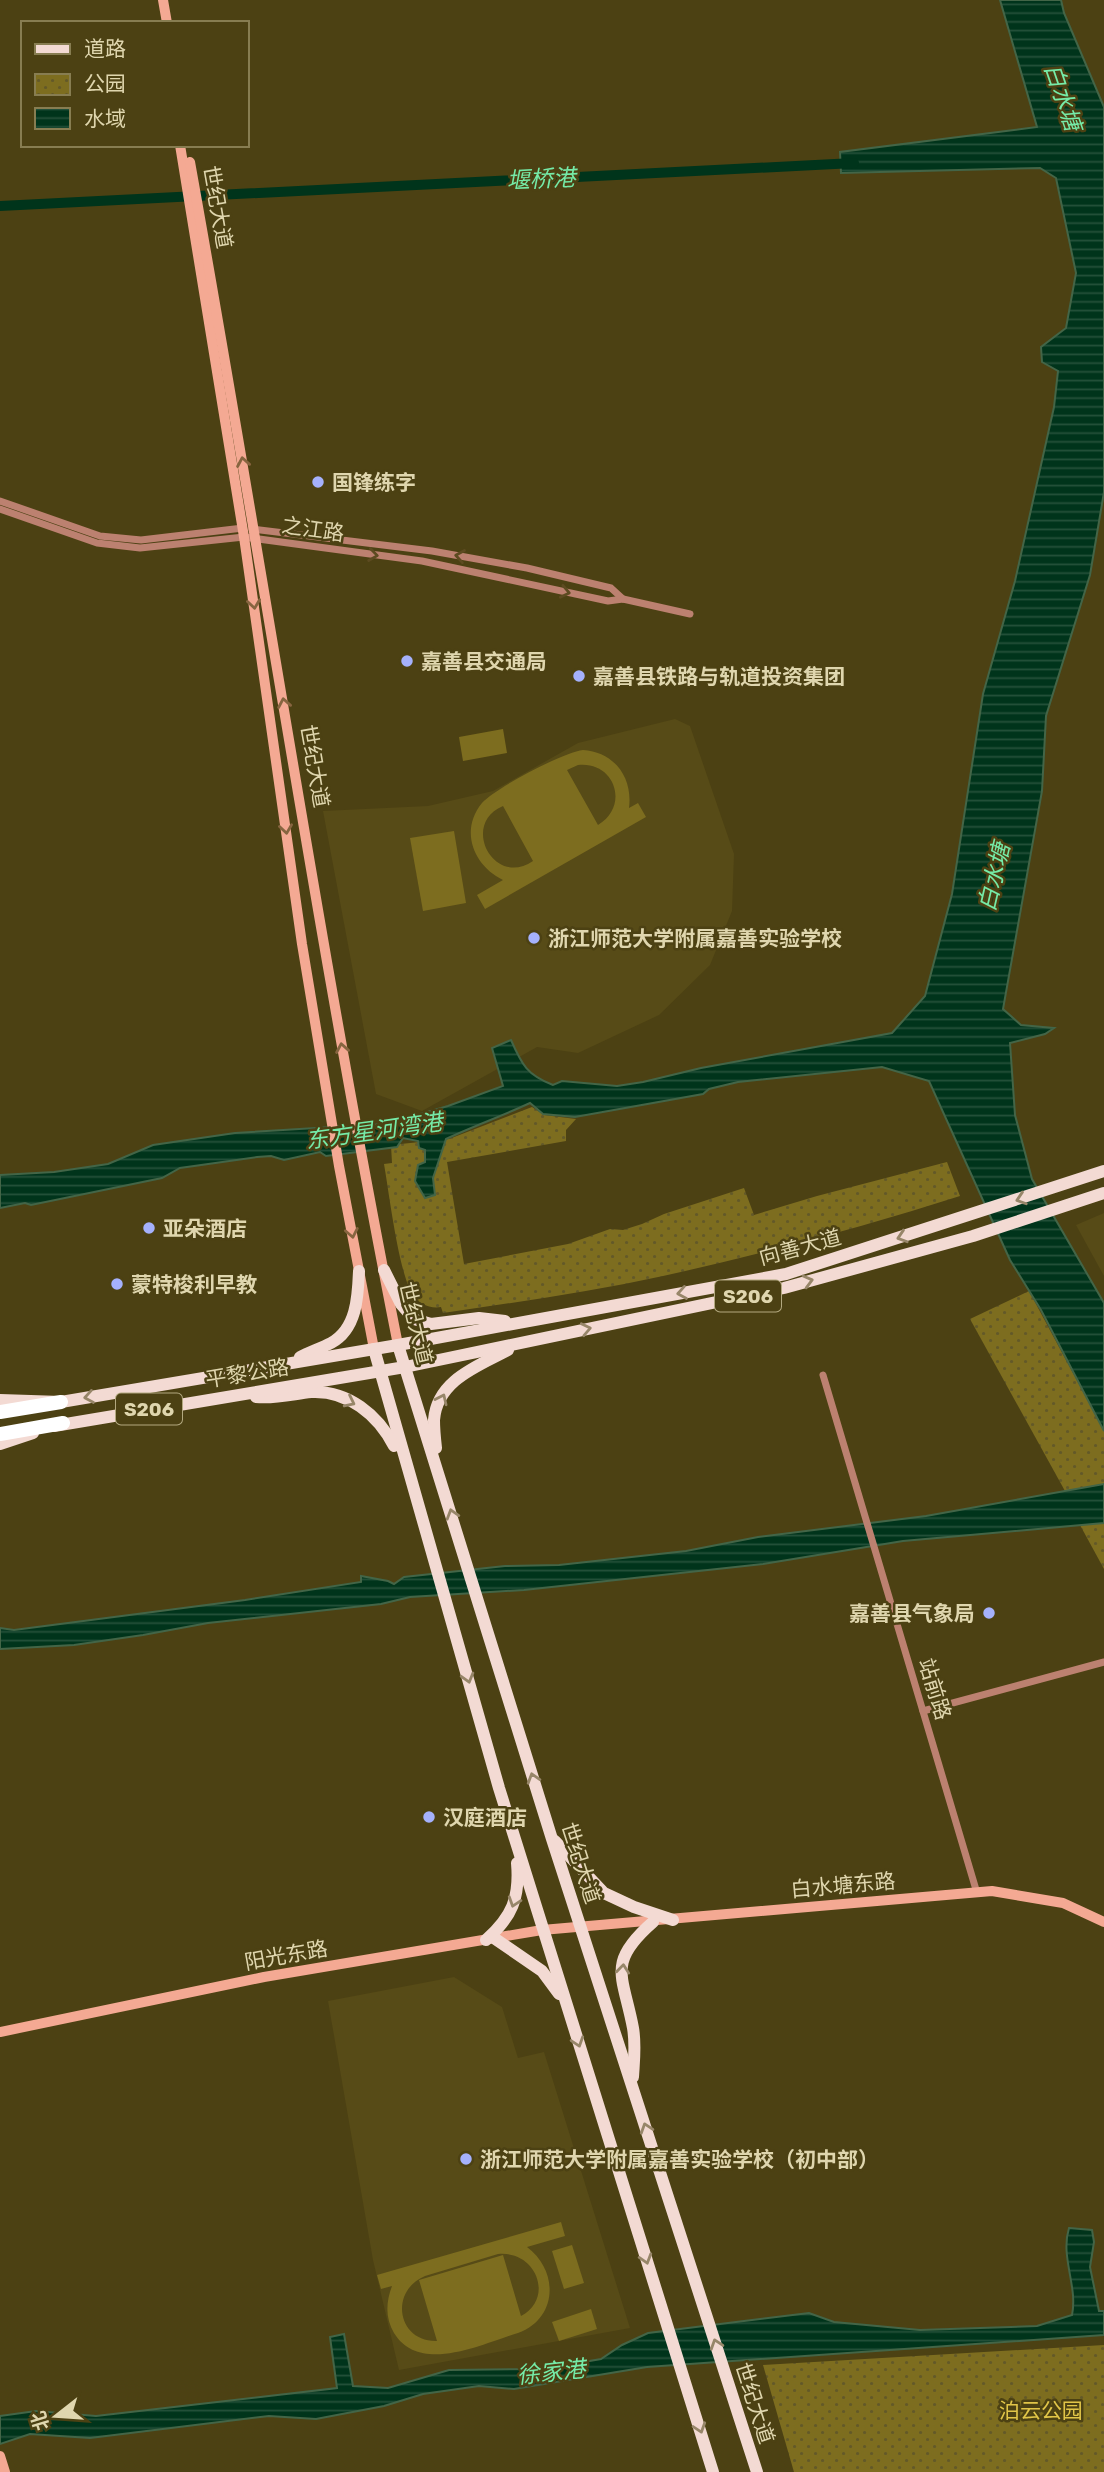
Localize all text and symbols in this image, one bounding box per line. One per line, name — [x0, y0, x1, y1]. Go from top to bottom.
legend — [21, 21, 248, 147]
text: 道路 — [84, 36, 126, 61]
water label: 白水塘 — [1039, 60, 1089, 138]
text: 公园 — [84, 71, 126, 96]
text: 水域 — [84, 106, 126, 131]
street label: 世纪大道 — [198, 163, 238, 251]
water label: 堰桥港 — [506, 163, 579, 195]
one-way arrow — [236, 456, 251, 468]
place label: 国锋练字 — [332, 470, 416, 495]
marker: 国锋练字 — [310, 474, 326, 490]
street label: 之江路 — [280, 512, 346, 546]
one-way arrow — [367, 547, 379, 562]
one-way arrow — [454, 549, 466, 564]
one-way arrow — [559, 583, 571, 598]
one-way arrow — [246, 598, 261, 610]
place label: 嘉善县交通局 — [421, 649, 547, 674]
marker: 嘉善县交通局 — [399, 653, 415, 669]
place label: 嘉善县铁路与轨道投资集团 — [593, 664, 845, 689]
marker: 嘉善县铁路与轨道投资集团 — [571, 668, 587, 684]
one-way arrow — [277, 697, 292, 709]
street label: 世纪大道 — [295, 722, 335, 810]
one-way arrow — [278, 823, 293, 835]
water label: 白水塘 — [973, 836, 1016, 914]
place label: 浙江师范大学附属嘉善实验学校 — [548, 926, 842, 951]
marker: 浙江师范大学附属嘉善实验学校 — [526, 930, 542, 946]
one-way arrow — [336, 1042, 351, 1054]
water label: 东方星河湾港 — [304, 1107, 447, 1154]
one-way arrow — [1015, 1191, 1027, 1206]
place label: 亚朵酒店 — [163, 1216, 247, 1241]
marker: 亚朵酒店 — [141, 1220, 157, 1236]
street label: 向善大道 — [756, 1224, 844, 1270]
one-way arrow — [344, 1227, 359, 1239]
one-way arrow — [896, 1229, 909, 1243]
place label: 蒙特梭利早教 — [131, 1272, 257, 1297]
one-way arrow — [802, 1275, 814, 1290]
marker: 蒙特梭利早教 — [109, 1276, 125, 1292]
street label: 世纪大道 — [394, 1279, 438, 1367]
road number: S206 — [715, 1280, 781, 1312]
one-way arrow — [676, 1285, 688, 1300]
one-way arrow — [580, 1323, 592, 1338]
street label: 平黎公路 — [204, 1354, 290, 1392]
one-way arrow — [83, 1389, 95, 1404]
one-way arrow — [343, 1393, 355, 1407]
road number: S206 — [116, 1394, 182, 1424]
one-way arrow — [434, 1394, 447, 1407]
one-way arrow — [445, 1509, 460, 1521]
place label: 嘉善县气象局 — [849, 1601, 975, 1626]
marker: 嘉善县气象局 — [981, 1605, 997, 1621]
street label: 站前路 — [914, 1655, 956, 1723]
one-way arrow — [460, 1672, 474, 1684]
one-way arrow — [527, 1772, 542, 1784]
place label: 汉庭酒店 — [443, 1805, 527, 1830]
marker: 汉庭酒店 — [421, 1809, 437, 1825]
street label: 世纪大道 — [556, 1819, 606, 1907]
street label: 白水塘东路 — [790, 1868, 896, 1902]
one-way arrow — [507, 1895, 522, 1907]
street label: 阳光东路 — [242, 1935, 330, 1975]
one-way arrow — [615, 1963, 630, 1974]
one-way arrow — [569, 2036, 584, 2048]
one-way arrow — [640, 2122, 654, 2134]
place label: 浙江师范大学附属嘉善实验学校（初中部） — [480, 2147, 879, 2172]
marker: 浙江师范大学附属嘉善实验学校（初中部） — [458, 2151, 474, 2167]
one-way arrow — [638, 2252, 652, 2265]
one-way arrow — [709, 2338, 724, 2350]
water label: 徐家港 — [515, 2354, 590, 2390]
street label: 世纪大道 — [730, 2359, 780, 2447]
north arrow — [21, 2381, 91, 2451]
park label: 泊云公园 — [999, 2398, 1083, 2423]
text: 北 — [26, 2408, 54, 2433]
one-way arrow — [691, 2422, 706, 2434]

